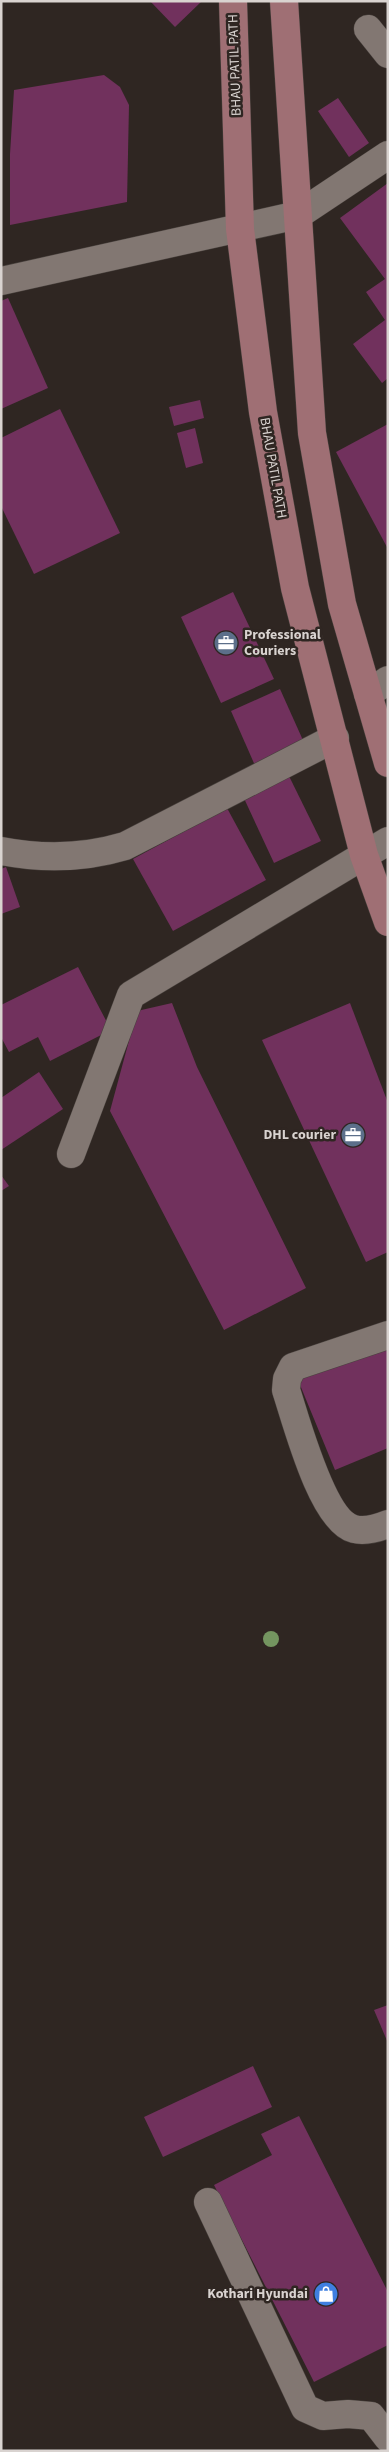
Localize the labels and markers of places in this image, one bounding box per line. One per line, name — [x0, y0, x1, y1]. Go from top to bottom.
place label: Professional Couriers — [244, 625, 321, 661]
office icon: Professional Couriers — [213, 630, 239, 656]
office icon: DHL courier — [340, 1122, 366, 1148]
place label: DHL courier — [263, 1125, 336, 1145]
shop icon: Kothari Hyundai — [313, 2281, 339, 2307]
place label: Kothari Hyundai — [207, 2284, 308, 2304]

